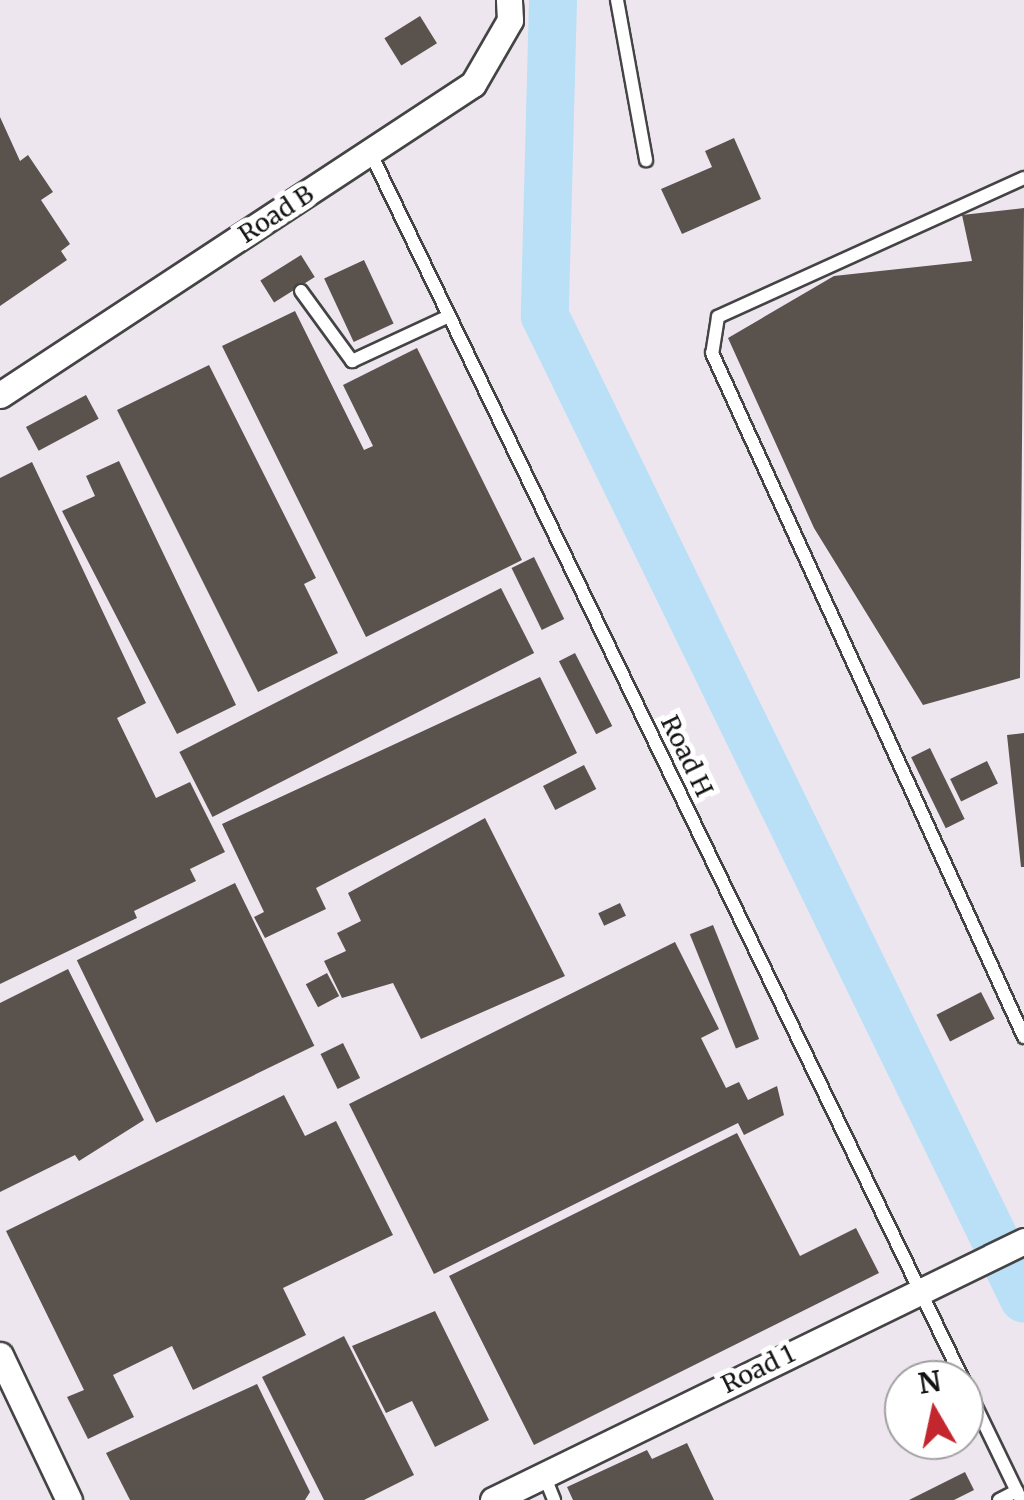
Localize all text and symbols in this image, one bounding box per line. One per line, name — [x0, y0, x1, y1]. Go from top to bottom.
street label: Road B — [233, 179, 319, 249]
street label: Road H — [655, 710, 719, 802]
street label: Road 1 — [716, 1338, 800, 1400]
north arrow — [884, 1360, 984, 1460]
text: N — [916, 1363, 943, 1402]

